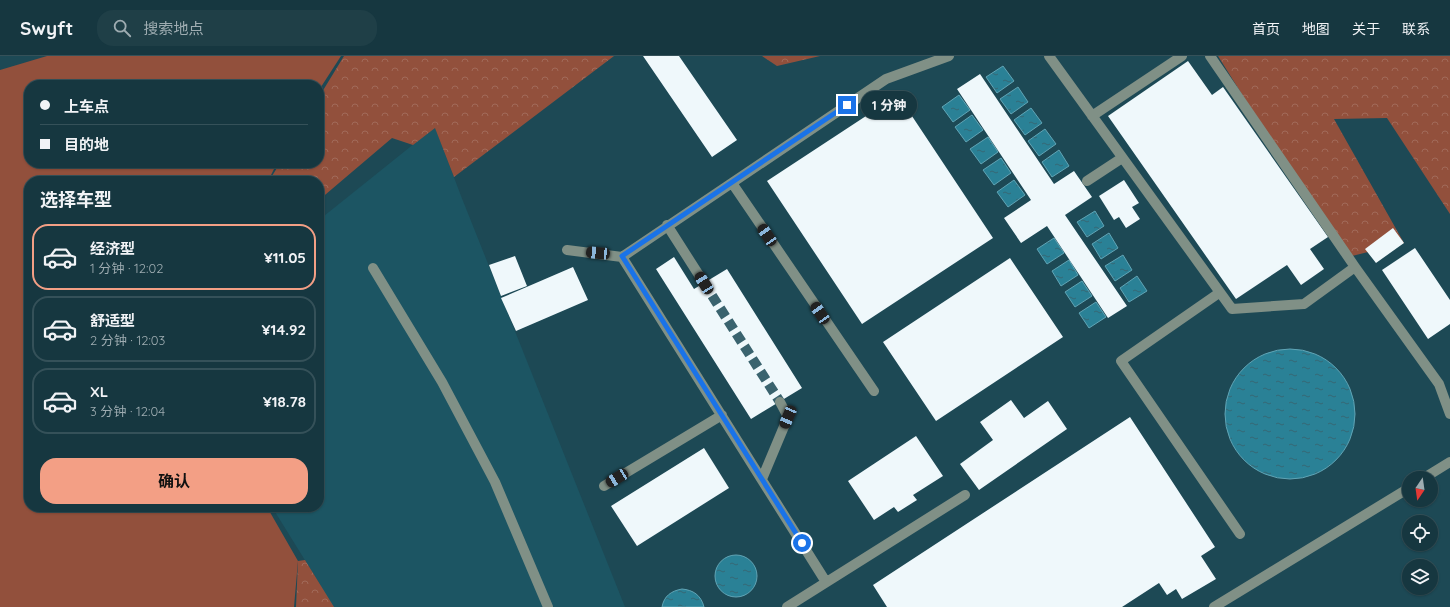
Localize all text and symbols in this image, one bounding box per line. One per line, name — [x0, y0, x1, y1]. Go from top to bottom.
search box — [97, 10, 377, 46]
text: Swyft — [20, 16, 73, 40]
icon: search — [111, 17, 133, 39]
text: 搜索地点 — [143, 19, 203, 38]
text: 首页 — [1252, 20, 1280, 38]
text: 地图 — [1302, 20, 1330, 38]
text: 关于 — [1352, 20, 1380, 38]
text: 联系 — [1402, 20, 1430, 38]
callout: 1 分钟 — [861, 91, 917, 119]
route end — [838, 96, 856, 114]
text: 上车点 — [64, 97, 109, 116]
text: 1 分钟 — [872, 97, 906, 113]
text: 目的地 — [64, 135, 109, 154]
text: 选择车型 — [40, 188, 112, 211]
car — [755, 222, 779, 248]
icon: car — [42, 239, 78, 275]
text: 经济型 — [90, 239, 135, 258]
car — [586, 246, 610, 260]
text: ¥11.05 — [264, 248, 306, 267]
text: 1 分钟 · 12:02 — [90, 260, 163, 276]
car — [693, 270, 715, 296]
car — [808, 300, 832, 326]
icon: car — [42, 311, 78, 347]
text: 舒适型 — [90, 311, 135, 330]
text: ¥14.92 — [262, 320, 306, 339]
text: 2 分钟 · 12:03 — [90, 332, 165, 348]
text: XL — [90, 382, 108, 401]
icon: car — [42, 383, 78, 419]
text: ¥18.78 — [263, 392, 306, 411]
text: 3 分钟 · 12:04 — [90, 403, 165, 419]
car — [778, 404, 798, 430]
button: 确认 — [40, 458, 308, 504]
car — [604, 467, 630, 489]
north arrow — [1402, 471, 1438, 507]
map controls — [1402, 471, 1438, 595]
button: locate — [1402, 515, 1438, 551]
route start — [793, 534, 811, 552]
button: layers — [1402, 559, 1438, 595]

